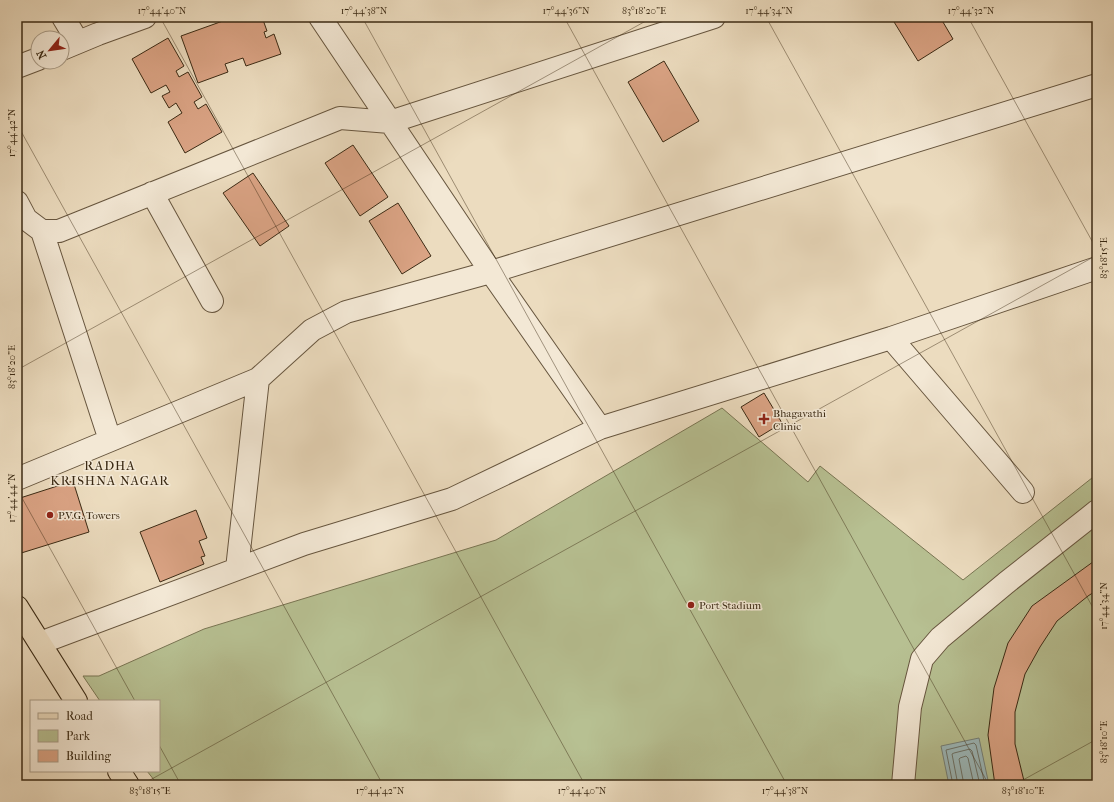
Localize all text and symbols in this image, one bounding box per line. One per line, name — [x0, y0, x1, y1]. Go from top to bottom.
text: 17°44'40"N — [138, 5, 187, 17]
text: 17°44'38"N — [341, 5, 388, 17]
text: 17°44'36"N — [542, 5, 590, 17]
text: 83°18'20"E — [622, 5, 666, 17]
text: 17°44'34"N — [745, 5, 793, 17]
text: 17°44'32"N — [948, 5, 995, 17]
north arrow — [30, 30, 70, 70]
text: N — [34, 47, 49, 61]
text: 17°44'42"N — [6, 108, 18, 157]
text: 83°18'15"E — [1098, 237, 1110, 279]
text: 83°18'20"E — [6, 345, 18, 389]
place label: Bhagavathi Clinic — [773, 407, 827, 433]
marker: Bhagavathi Clinic — [758, 413, 770, 425]
district label: RADHA KRISHNA NAGAR — [50, 458, 170, 488]
text: 17°44'44"N — [6, 473, 18, 523]
place label: P.V.G. Towers — [58, 509, 120, 522]
marker: P.V.G. Towers — [45, 510, 55, 520]
text: 17°44'34"N — [1098, 582, 1110, 630]
place label: Port Stadium — [699, 599, 762, 612]
marker: Port Stadium — [686, 600, 696, 610]
legend — [30, 700, 160, 772]
text: Road — [66, 709, 93, 723]
text: 83°18'10"E — [1098, 721, 1110, 763]
text: Park — [66, 729, 91, 743]
text: Building — [66, 749, 111, 763]
text: 83°18'15"E — [129, 785, 171, 797]
text: 17°44'42"N — [356, 785, 405, 797]
text: 17°44'40"N — [558, 785, 607, 797]
text: 17°44'38"N — [762, 785, 809, 797]
text: 83°18'10"E — [1002, 785, 1044, 797]

